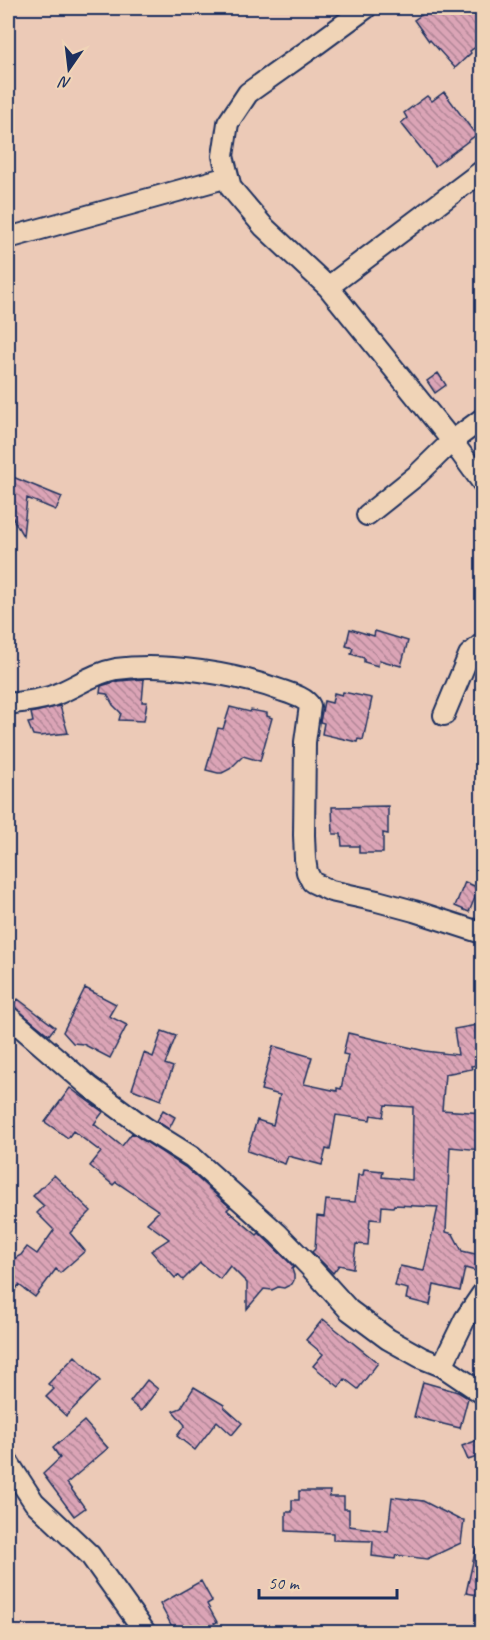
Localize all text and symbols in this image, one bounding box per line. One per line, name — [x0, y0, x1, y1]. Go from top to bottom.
north arrow — [39, 39, 99, 99]
text: N — [55, 71, 73, 93]
scale bar — [259, 1562, 397, 1600]
text: 50 m — [268, 1572, 301, 1594]

